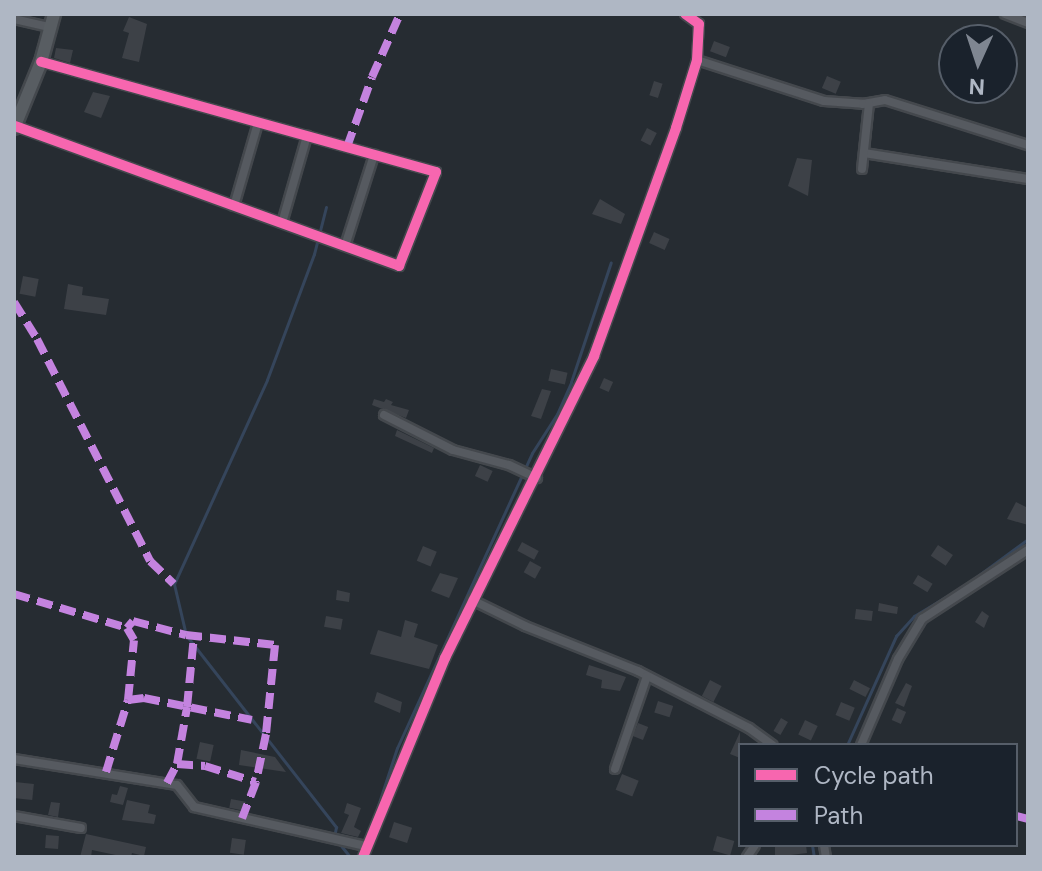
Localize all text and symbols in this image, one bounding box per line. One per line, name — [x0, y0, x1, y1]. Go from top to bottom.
north arrow — [938, 24, 1018, 104]
text: N — [968, 72, 986, 101]
legend — [738, 743, 1018, 847]
text: Cycle path — [814, 760, 933, 791]
text: Path — [814, 800, 863, 831]

